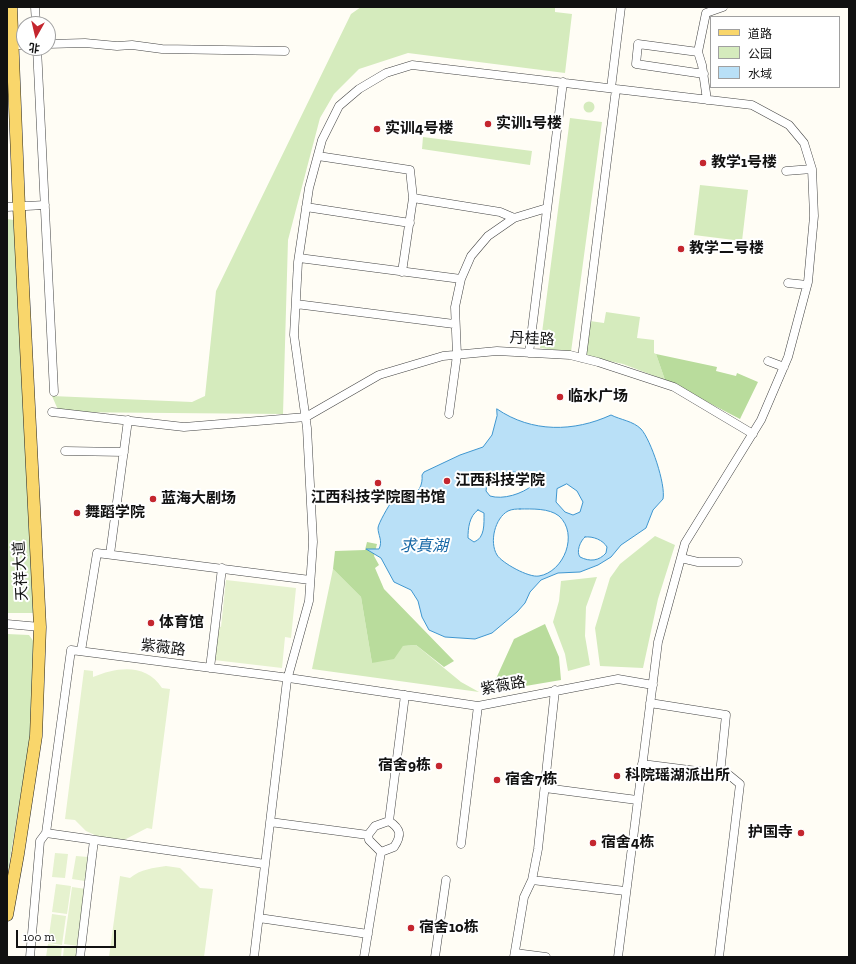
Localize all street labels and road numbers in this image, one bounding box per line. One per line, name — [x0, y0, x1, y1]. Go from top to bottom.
street label: 丹桂路 — [509, 329, 555, 349]
street label: 天祥大道 — [10, 541, 32, 601]
street label: 紫薇路 — [140, 636, 186, 660]
street label: 紫薇路 — [479, 673, 527, 699]

